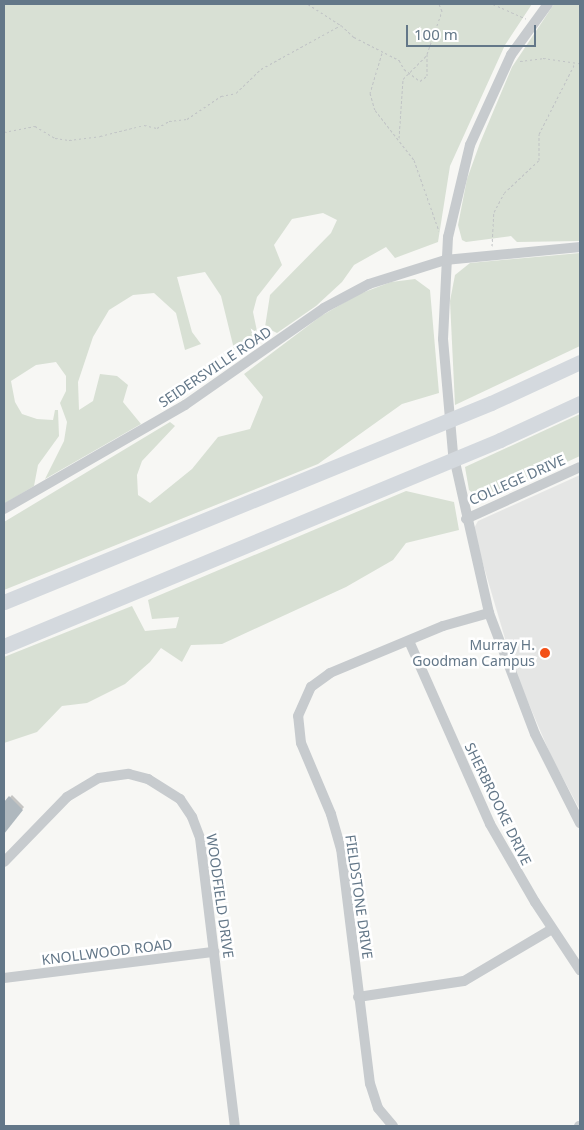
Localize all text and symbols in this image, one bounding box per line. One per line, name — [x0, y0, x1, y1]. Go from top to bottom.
scale bar — [409, 15, 539, 47]
text: 100 m — [414, 24, 458, 44]
street label: SEIDERSVILLE ROAD — [155, 323, 275, 411]
street label: COLLEGE DRIVE — [466, 451, 568, 509]
place label: Murray H. Goodman Campus — [412, 637, 535, 670]
marker: Murray H. Goodman Campus — [539, 647, 551, 659]
street label: SHERBROOKE DRIVE — [461, 740, 535, 868]
street label: WOODFIELD DRIVE — [203, 833, 237, 959]
street label: FIELDSTONE DRIVE — [342, 834, 376, 960]
street label: KNOLLWOOD ROAD — [41, 936, 173, 968]

